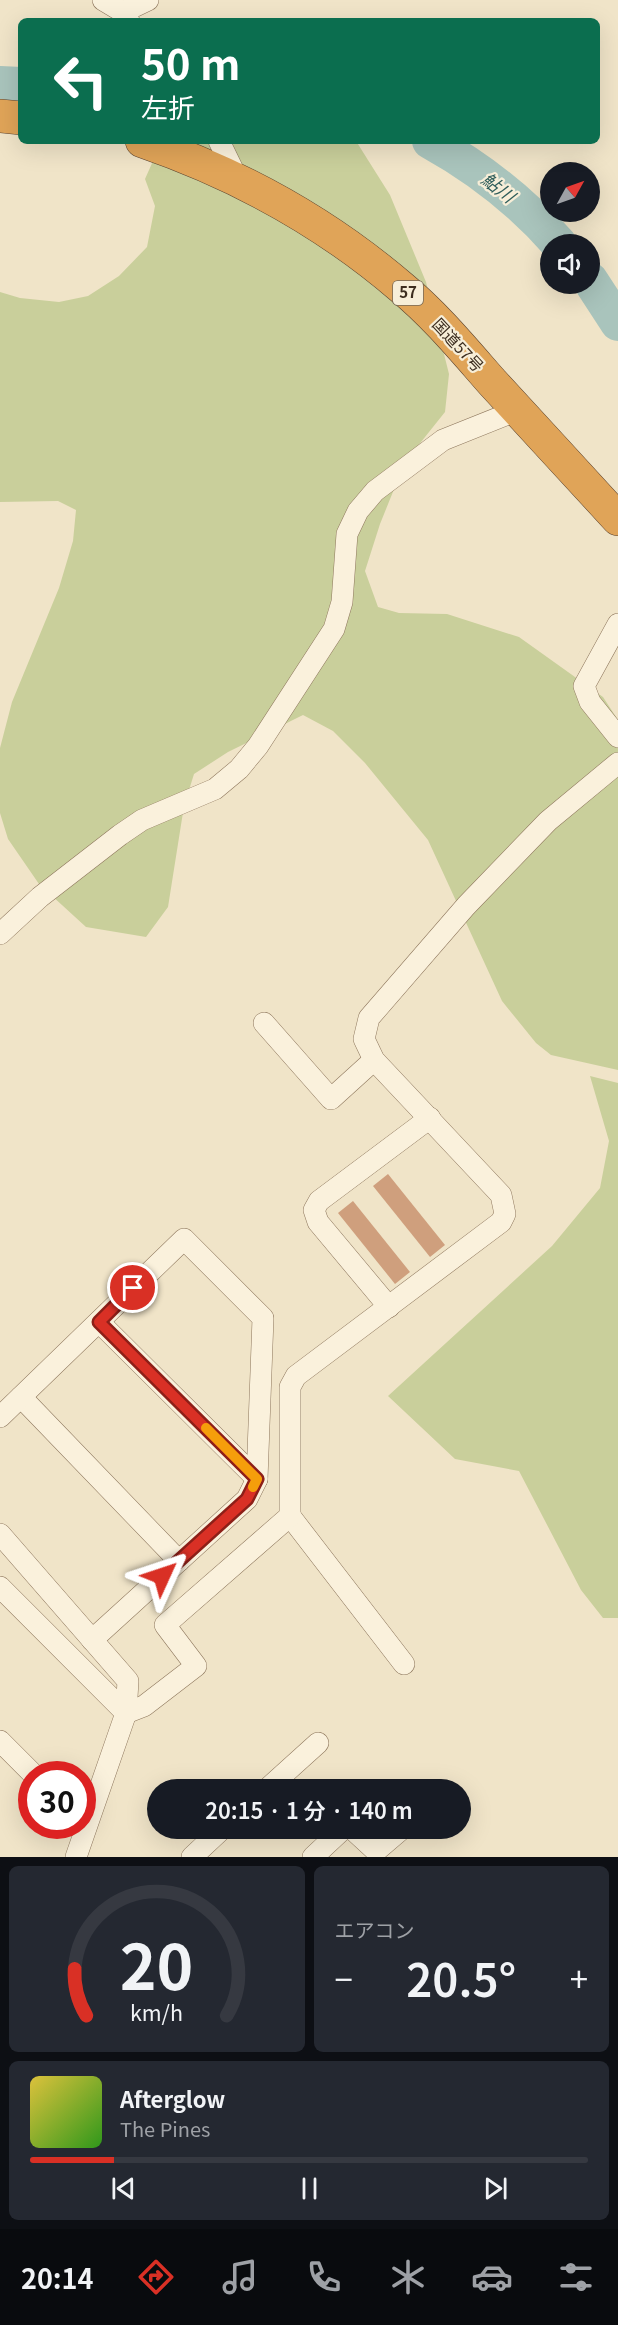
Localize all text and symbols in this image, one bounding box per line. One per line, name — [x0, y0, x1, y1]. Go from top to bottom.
text: 50 m — [141, 31, 241, 92]
icon: left — [42, 42, 120, 120]
text: 左折 — [141, 87, 195, 126]
north arrow — [540, 162, 600, 222]
map controls — [540, 162, 600, 294]
water label: 鮎川 — [477, 165, 523, 209]
button: sound — [540, 234, 600, 294]
road number: 57 — [393, 281, 423, 305]
street label: 国道57号 — [428, 312, 490, 377]
pin — [107, 1262, 158, 1313]
icon: arrive — [116, 1271, 149, 1304]
position arrow — [130, 1544, 194, 1608]
speed limit sign: 30 — [18, 1761, 96, 1839]
text: 20:15 · 1 分 · 140 m — [205, 1793, 413, 1825]
text: エアコン — [335, 1915, 415, 1944]
text: 20 — [120, 1918, 194, 2008]
text: 20.5° — [406, 1945, 516, 2010]
text: − — [335, 1954, 353, 2002]
text: + — [570, 1954, 588, 2002]
text: km/h — [130, 1996, 183, 2027]
text: Afterglow — [120, 2082, 225, 2114]
text: The Pines — [120, 2114, 210, 2143]
icon: previous — [107, 2172, 140, 2205]
icon: pause — [293, 2172, 326, 2205]
icon: next — [479, 2172, 512, 2205]
icon: directions — [135, 2256, 177, 2298]
icon: music — [219, 2256, 261, 2298]
icon: phone — [303, 2256, 345, 2298]
icon: climate — [387, 2256, 429, 2298]
icon: car — [471, 2256, 513, 2298]
icon: filters — [555, 2256, 597, 2298]
text: 20:14 — [21, 2258, 93, 2297]

